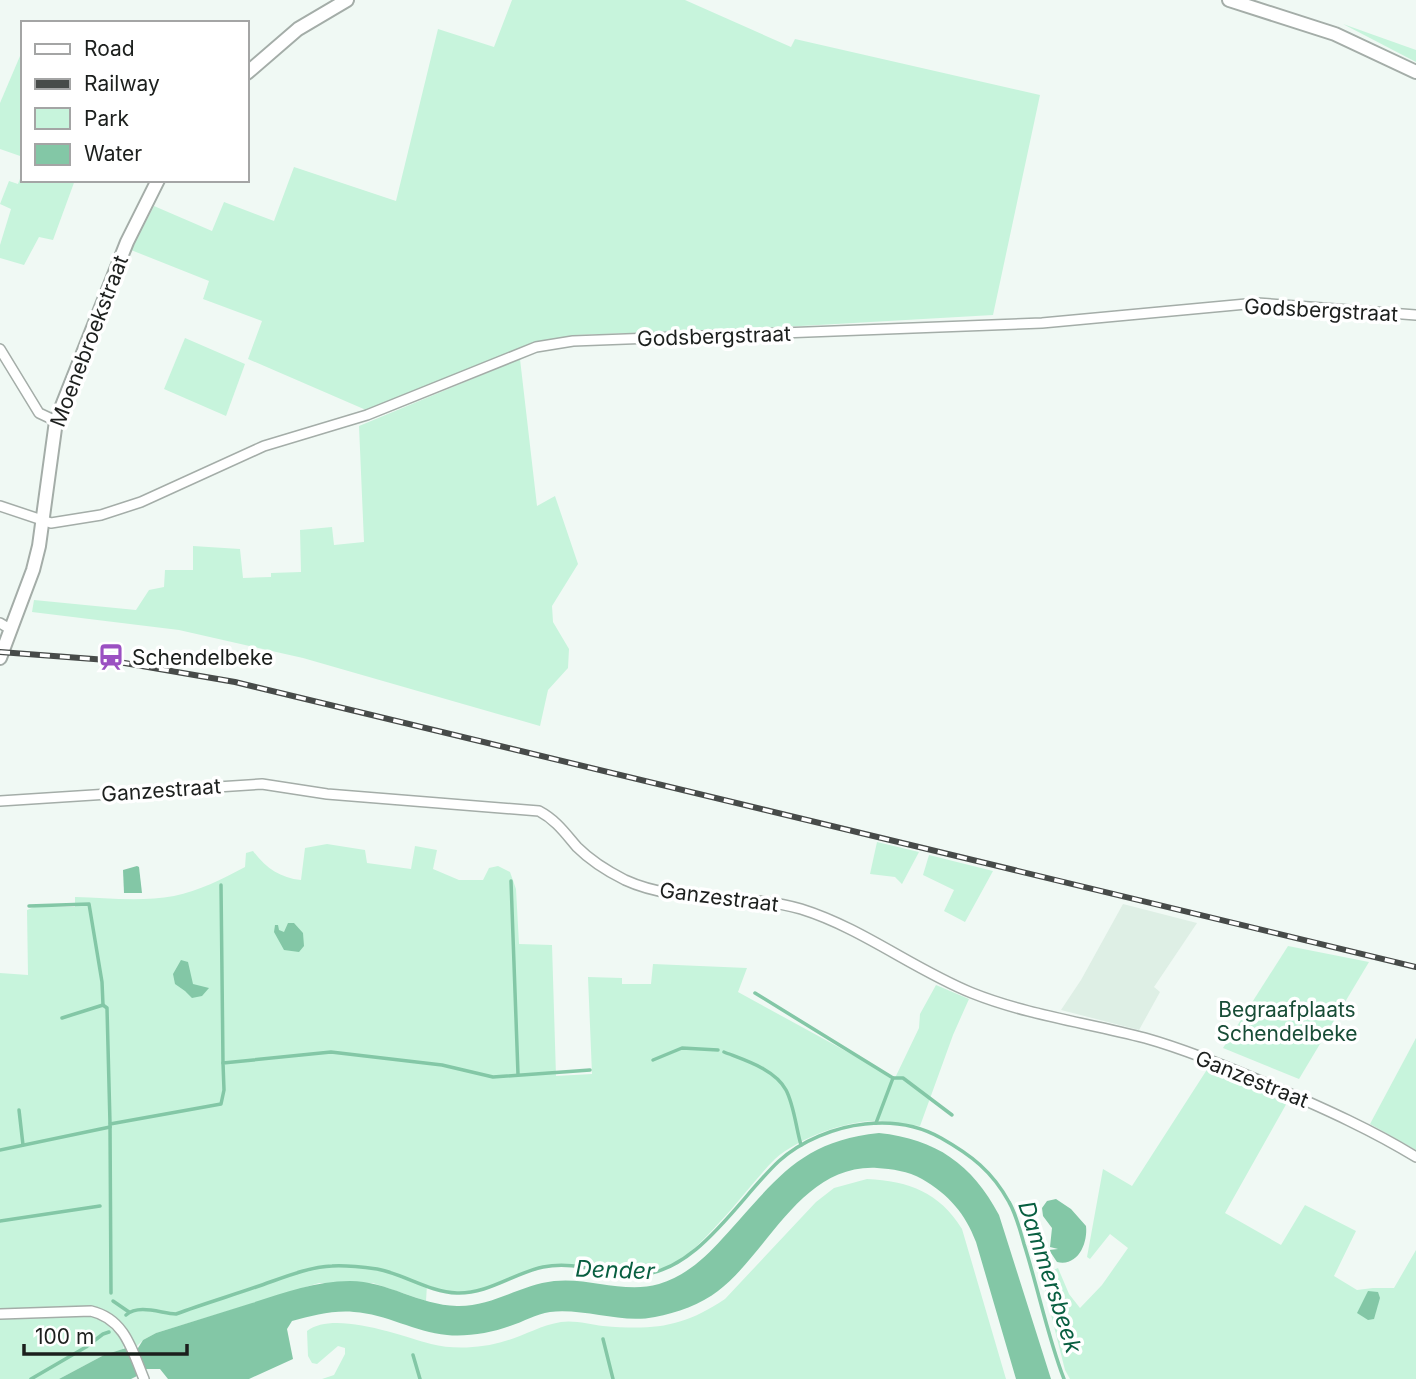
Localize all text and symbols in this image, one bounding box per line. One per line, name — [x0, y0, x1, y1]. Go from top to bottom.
legend — [21, 21, 248, 182]
text: Road — [84, 36, 135, 61]
text: Railway — [84, 71, 160, 96]
text: Park — [84, 106, 129, 131]
text: Water — [84, 141, 142, 166]
street label: Moenebroekstraat — [45, 252, 133, 430]
street label: Godsbergstraat — [1243, 293, 1399, 327]
street label: Godsbergstraat — [637, 321, 792, 351]
station icon: Schendelbeke — [96, 642, 126, 672]
place label: Schendelbeke — [132, 645, 273, 670]
street label: Ganzestraat — [100, 773, 222, 807]
street label: Ganzestraat — [658, 877, 780, 917]
park label: Begraafplaats Schendelbeke — [1216, 997, 1358, 1046]
street label: Ganzestraat — [1192, 1045, 1312, 1113]
water label: Dammersbeek — [1012, 1197, 1088, 1357]
water label: Dender — [575, 1255, 657, 1285]
scale bar — [24, 1312, 187, 1356]
text: 100 m — [35, 1324, 94, 1349]

